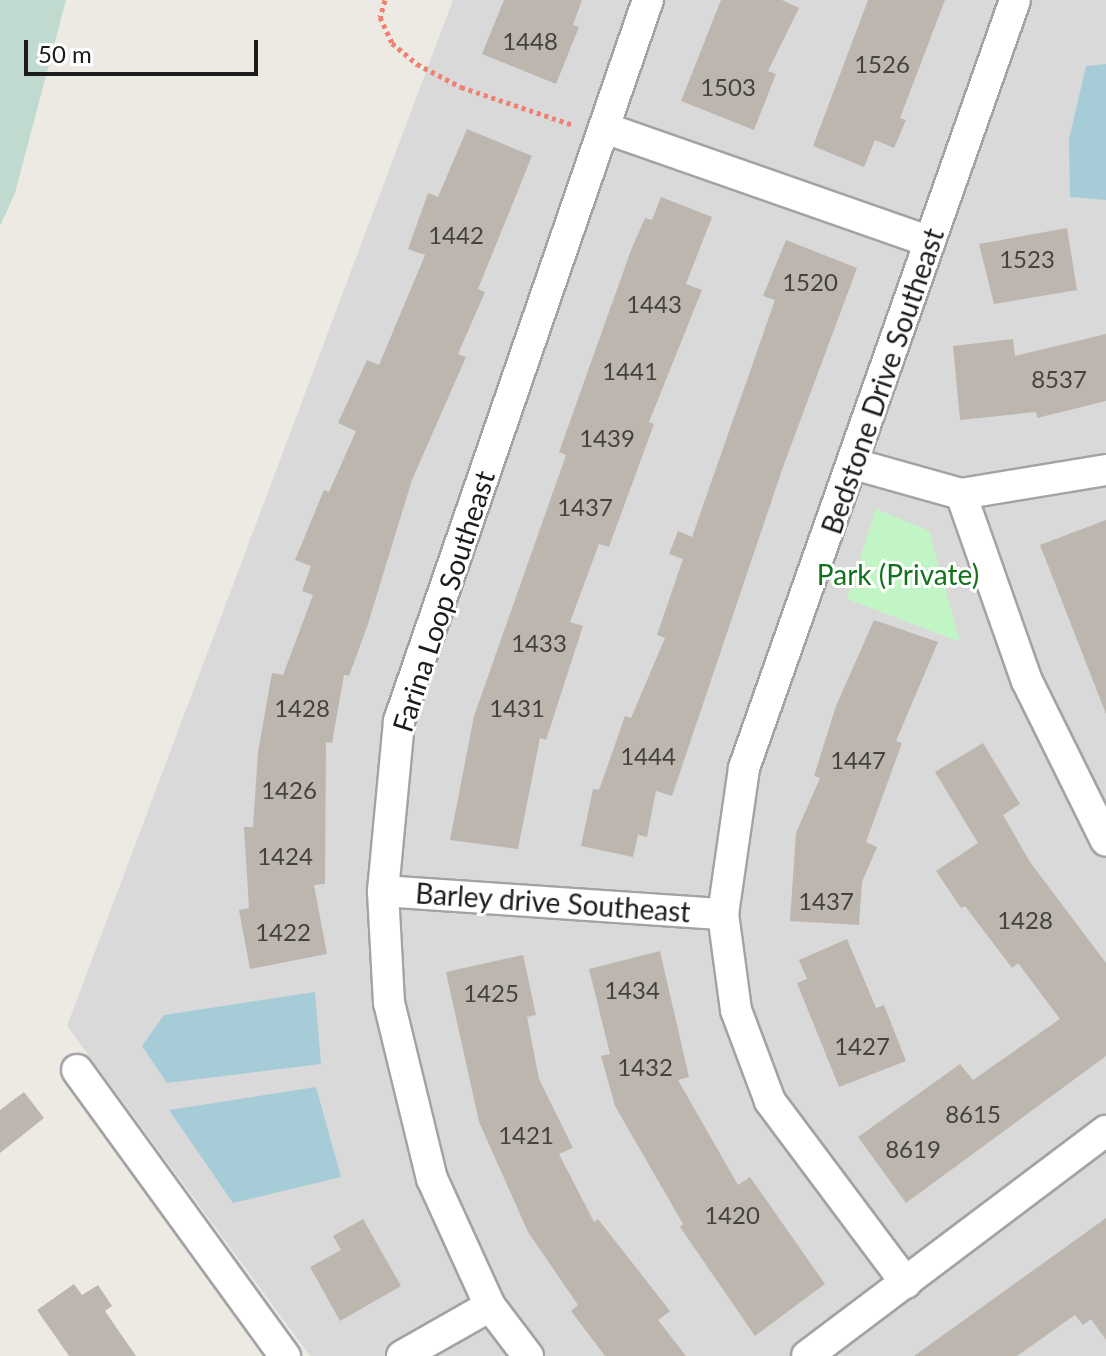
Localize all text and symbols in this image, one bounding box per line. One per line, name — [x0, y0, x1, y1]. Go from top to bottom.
scale bar — [28, 24, 262, 74]
house number: 1448 — [502, 27, 558, 55]
text: 50 m — [38, 39, 92, 68]
house number: 1526 — [854, 50, 910, 78]
house number: 1503 — [700, 73, 756, 101]
house number: 1442 — [428, 221, 484, 249]
street label: Bedstone Drive Southeast — [814, 224, 950, 538]
house number: 1523 — [999, 245, 1055, 273]
house number: 1520 — [782, 268, 838, 296]
house number: 1443 — [626, 290, 682, 318]
house number: 1441 — [602, 357, 658, 385]
house number: 8537 — [1031, 365, 1087, 393]
house number: 1439 — [579, 424, 635, 452]
street label: Farina Loop Southeast — [385, 466, 501, 736]
house number: 1437 — [557, 493, 613, 521]
park label: Park (Private) — [817, 557, 979, 591]
house number: 1433 — [511, 629, 567, 657]
house number: 1428 — [274, 694, 330, 722]
house number: 1431 — [489, 694, 545, 722]
house number: 1444 — [620, 742, 676, 770]
house number: 1447 — [830, 746, 886, 774]
house number: 1426 — [261, 776, 317, 804]
house number: 1424 — [257, 842, 313, 870]
street label: Barley drive Southeast — [414, 876, 692, 928]
house number: 1437 — [798, 887, 854, 915]
house number: 1428 — [997, 906, 1053, 934]
house number: 1422 — [255, 918, 311, 946]
house number: 1434 — [604, 976, 660, 1004]
house number: 1425 — [463, 979, 519, 1007]
house number: 1427 — [834, 1032, 890, 1060]
house number: 1432 — [617, 1053, 673, 1081]
house number: 8615 — [945, 1100, 1001, 1128]
house number: 1421 — [498, 1121, 554, 1149]
house number: 8619 — [885, 1135, 941, 1163]
house number: 1420 — [704, 1201, 760, 1229]

